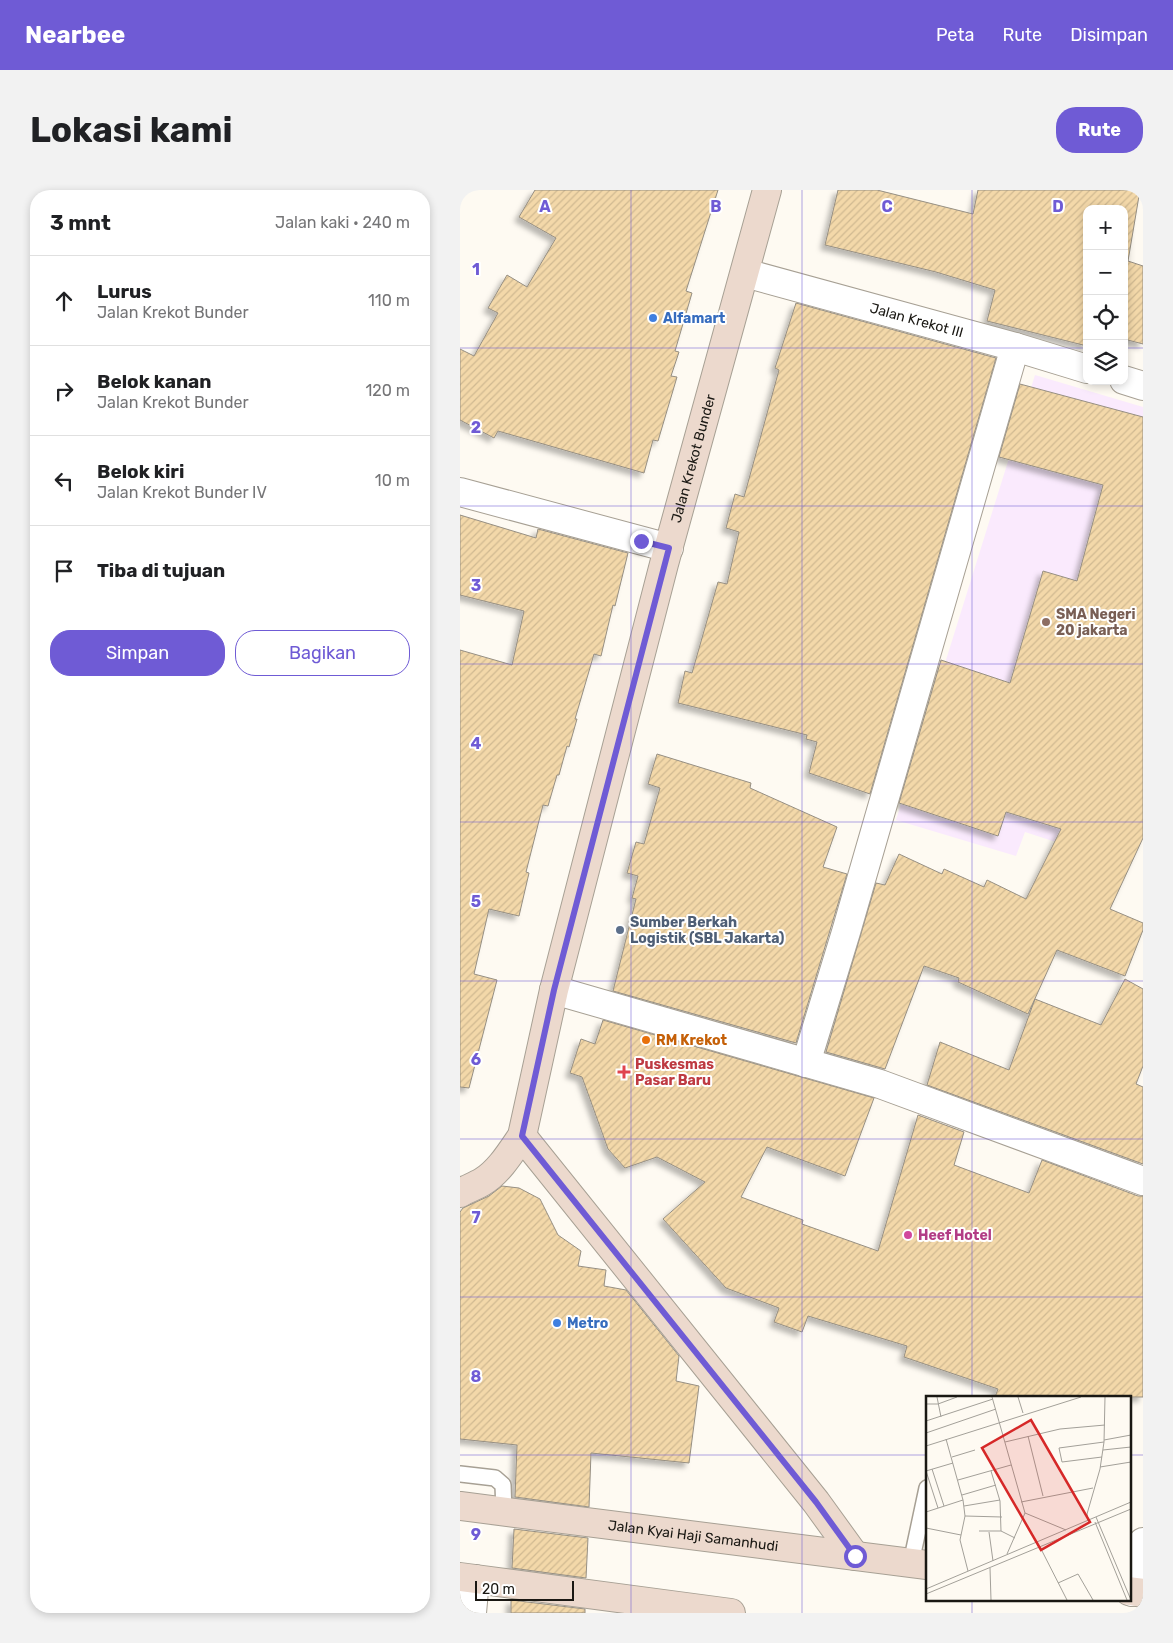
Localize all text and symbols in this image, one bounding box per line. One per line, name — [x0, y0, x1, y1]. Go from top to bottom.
text: Nearbee — [25, 21, 125, 49]
text: Peta — [936, 24, 974, 46]
text: Rute — [1002, 24, 1042, 46]
text: Disimpan — [1070, 24, 1148, 46]
button: Rute — [1056, 107, 1143, 153]
text: Lokasi kami — [30, 109, 233, 151]
text: A — [539, 197, 551, 216]
text: B — [710, 197, 722, 216]
text: C — [881, 197, 893, 216]
text: D — [1052, 197, 1064, 216]
map controls — [1083, 205, 1128, 385]
button: + — [1083, 205, 1128, 250]
text: 3 mnt — [50, 210, 111, 235]
text: Jalan kaki · 240 m — [275, 213, 410, 232]
button: − — [1083, 250, 1128, 295]
text: 1 — [472, 260, 480, 279]
text: Lurus — [97, 280, 152, 303]
icon: ahead — [50, 287, 78, 315]
text: 110 m — [368, 291, 410, 310]
button: locate — [1083, 295, 1128, 340]
street label: Jalan Krekot III — [868, 299, 965, 341]
text: Jalan Krekot Bunder — [97, 303, 248, 322]
place label: Alfamart — [663, 310, 726, 327]
marker: Alfamart — [647, 312, 659, 324]
button: layers — [1083, 340, 1128, 385]
text: Belok kanan — [97, 370, 212, 393]
icon: right — [50, 377, 78, 405]
text: 120 m — [365, 381, 410, 400]
street label: Jalan Krekot Bunder — [667, 392, 719, 525]
text: Jalan Krekot Bunder — [97, 393, 248, 412]
text: 2 — [471, 418, 481, 437]
text: Belok kiri — [97, 460, 184, 483]
icon: left — [50, 467, 78, 495]
text: 10 m — [375, 471, 410, 490]
text: Jalan Krekot Bunder IV — [97, 483, 267, 502]
route end — [630, 530, 653, 553]
icon: arrive — [50, 557, 78, 585]
text: Tiba di tujuan — [97, 559, 225, 582]
text: 3 — [471, 576, 481, 595]
place label: SMA Negeri 20 jakarta — [1056, 606, 1135, 639]
marker: SMA Negeri 20 jakarta — [1040, 616, 1052, 628]
button: Simpan — [50, 630, 225, 676]
button: Bagikan — [235, 630, 410, 676]
text: 4 — [471, 734, 482, 753]
text: 5 — [471, 892, 481, 911]
place label: Sumber Berkah Logistik (SBL Jakarta) — [630, 914, 784, 947]
marker: Sumber Berkah Logistik (SBL Jakarta) — [614, 924, 626, 936]
place label: RM Krekot — [656, 1032, 728, 1049]
marker: RM Krekot — [640, 1034, 652, 1046]
text: 6 — [471, 1050, 481, 1069]
place label: Puskesmas Pasar Baru — [635, 1056, 714, 1089]
marker: Puskesmas Pasar Baru — [617, 1065, 631, 1079]
text: 7 — [471, 1208, 481, 1227]
place label: Heef Hotel — [918, 1227, 992, 1244]
marker: Heef Hotel — [902, 1229, 914, 1241]
place label: Metro — [567, 1315, 608, 1332]
marker: Metro — [551, 1317, 563, 1329]
text: 8 — [471, 1367, 482, 1386]
inset map — [926, 1396, 1130, 1600]
street label: Jalan Kyai Haji Samanhudi — [607, 1516, 779, 1555]
text: 9 — [471, 1525, 481, 1544]
route start — [844, 1545, 867, 1568]
scale bar — [475, 1578, 574, 1601]
text: 20 m — [482, 1581, 515, 1598]

